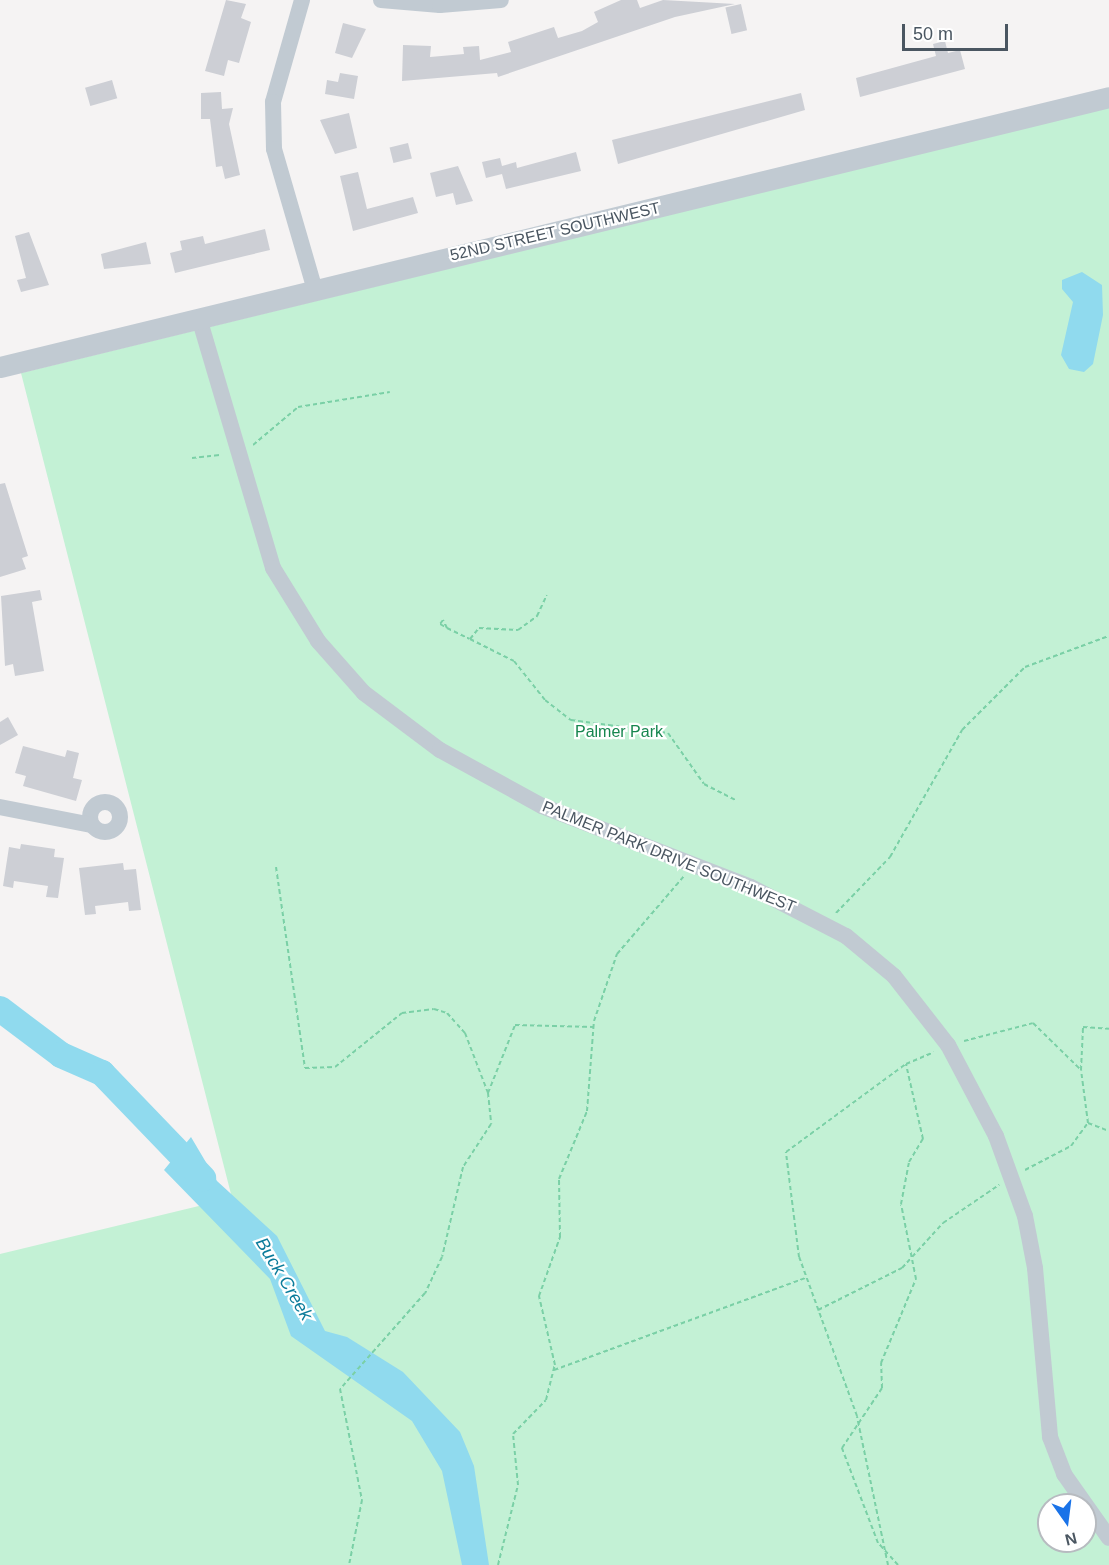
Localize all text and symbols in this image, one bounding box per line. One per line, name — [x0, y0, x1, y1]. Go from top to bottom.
scale bar — [905, 12, 1012, 50]
text: 50 m — [913, 24, 953, 44]
street label: 52ND STREET SOUTHWEST — [448, 198, 662, 266]
park label: Palmer Park — [575, 722, 663, 742]
street label: PALMER PARK DRIVE SOUTHWEST — [540, 797, 798, 917]
water label: Buck Creek — [251, 1234, 317, 1324]
north arrow — [1037, 1493, 1097, 1553]
text: N — [1063, 1529, 1079, 1549]

